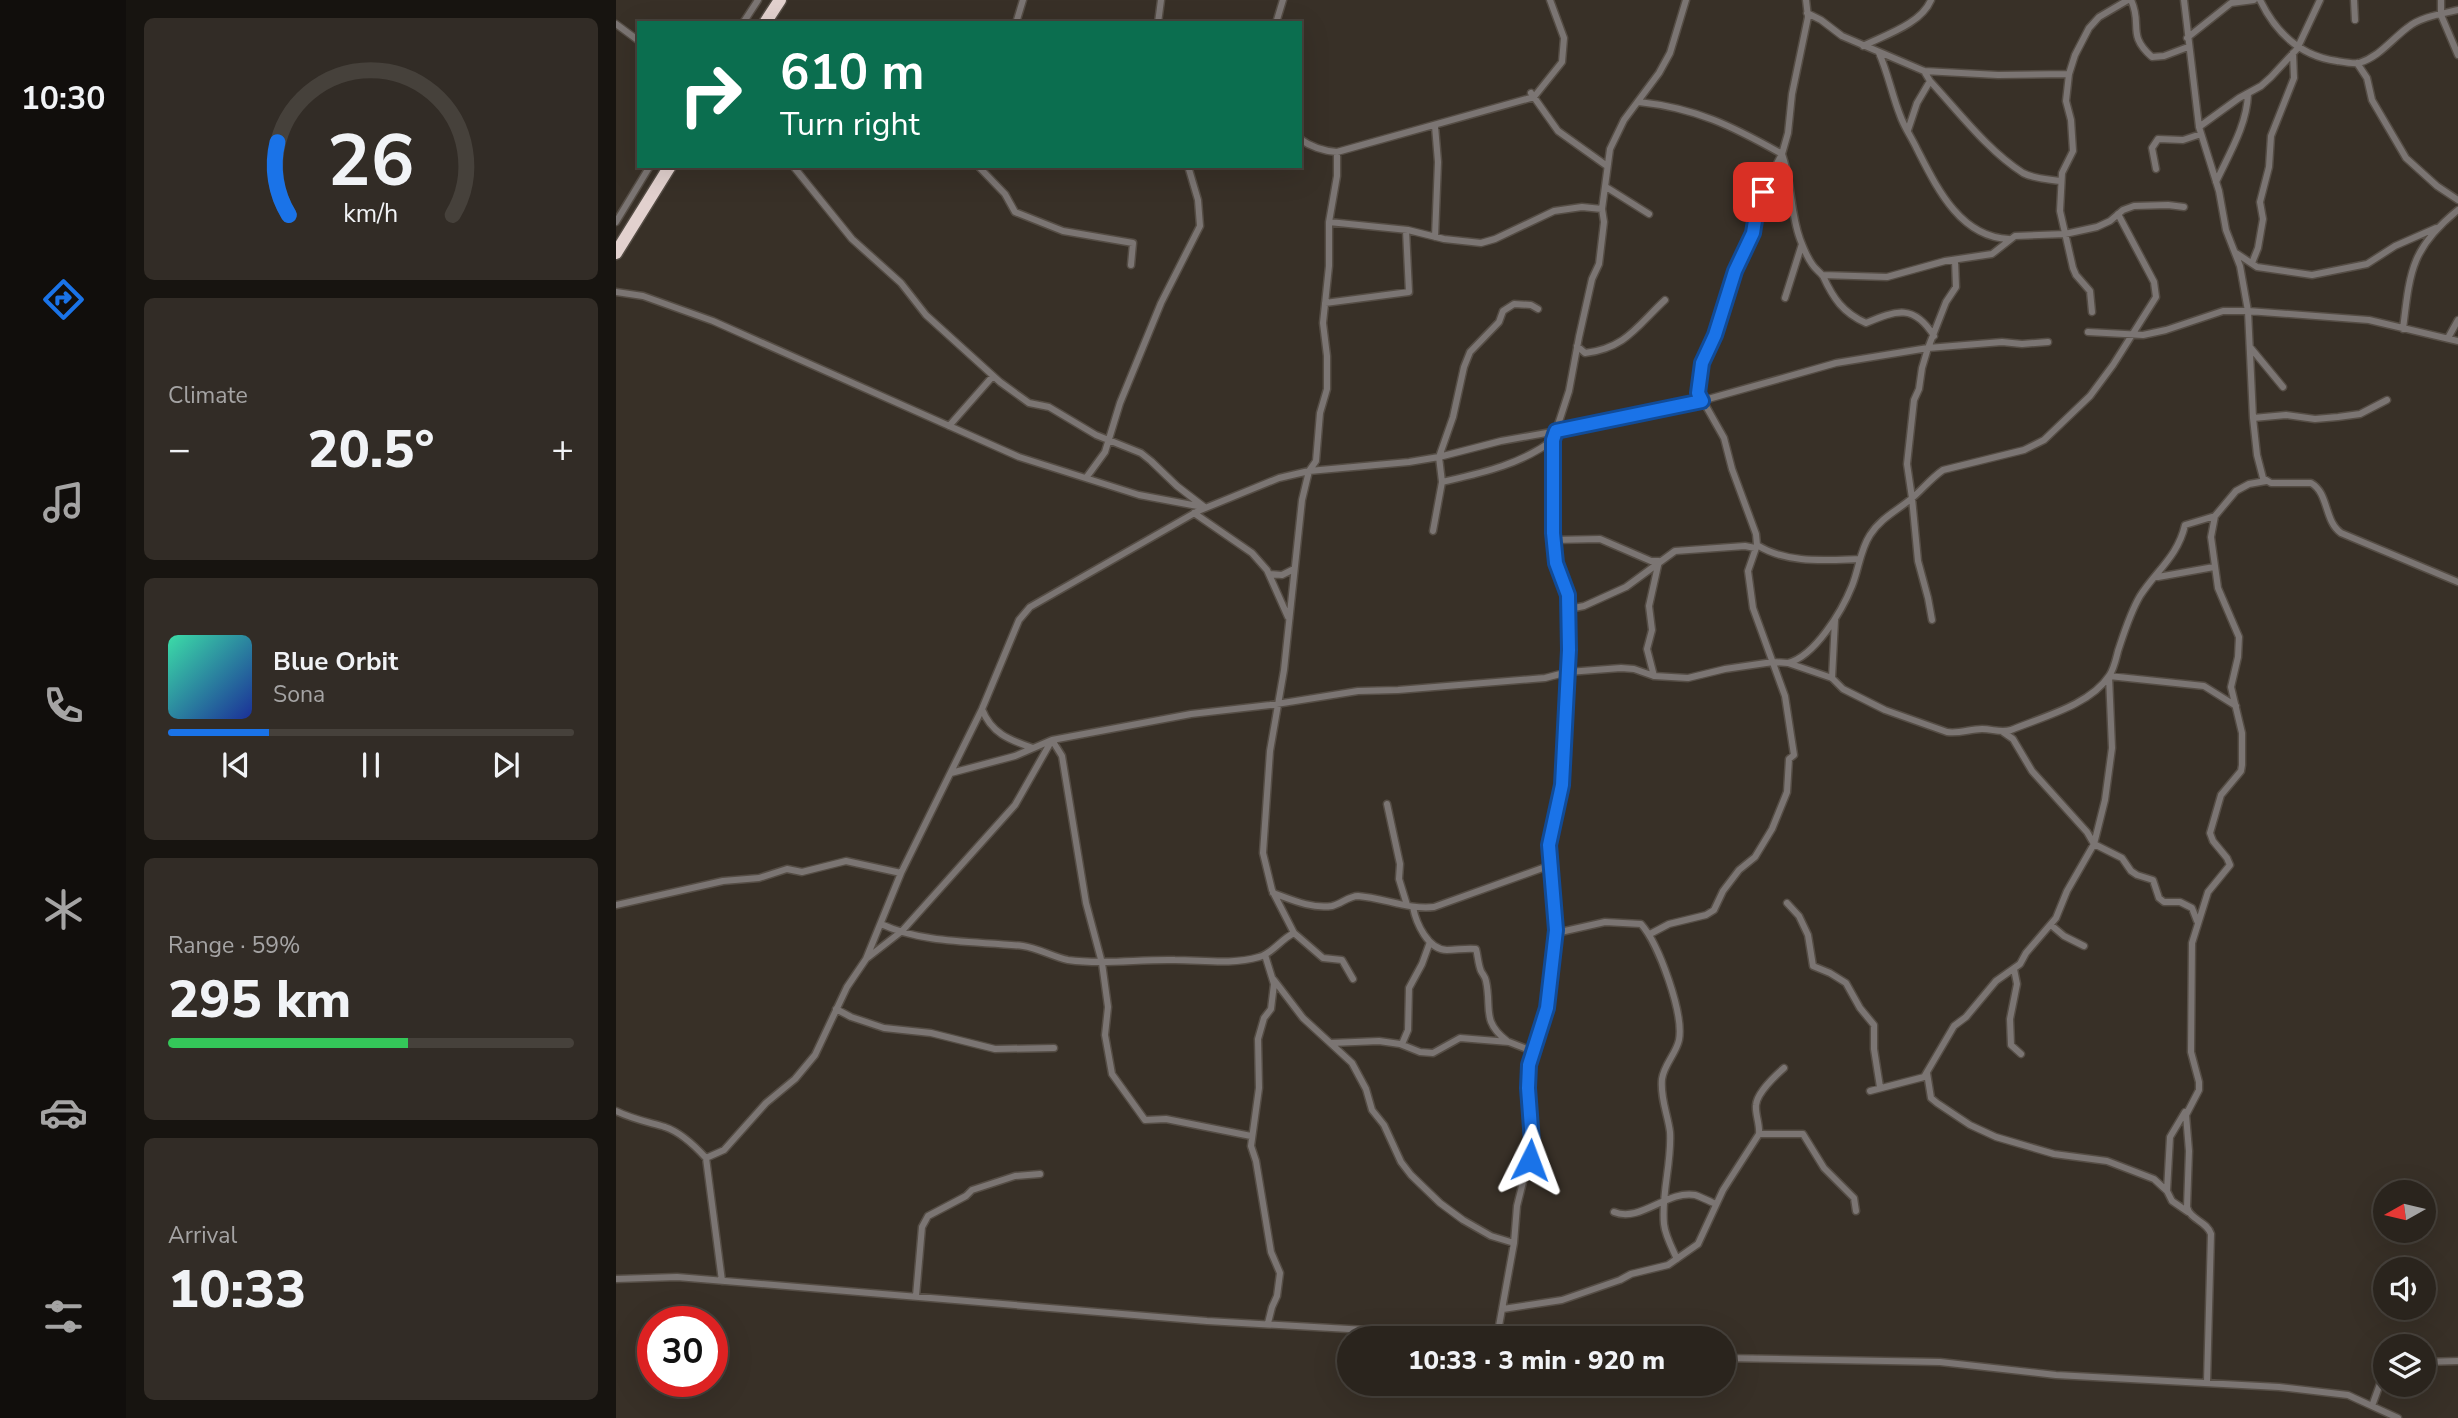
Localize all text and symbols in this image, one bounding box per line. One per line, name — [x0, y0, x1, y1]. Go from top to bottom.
text: 610 m — [780, 39, 924, 106]
icon: right — [665, 49, 756, 140]
text: 10:30 — [21, 77, 105, 120]
text: Turn right — [780, 103, 920, 146]
text: 26 — [327, 111, 415, 211]
pin — [1733, 162, 1793, 222]
icon: arrive — [1744, 173, 1782, 211]
text: km/h — [343, 197, 399, 231]
icon: directions — [39, 275, 88, 324]
text: Climate — [168, 380, 248, 411]
text: 20.5° — [307, 414, 435, 485]
text: − — [168, 424, 191, 475]
text: + — [551, 424, 574, 475]
icon: music — [39, 478, 88, 527]
text: Blue Orbit — [273, 644, 398, 679]
text: Sona — [273, 679, 325, 710]
icon: phone — [39, 681, 88, 730]
icon: previous — [217, 746, 255, 784]
icon: pause — [352, 746, 390, 784]
icon: next — [487, 746, 525, 784]
icon: climate — [39, 885, 88, 934]
text: Range · 59% — [168, 930, 300, 961]
text: 295 km — [168, 964, 351, 1035]
icon: car — [39, 1088, 88, 1137]
position arrow — [1493, 1123, 1567, 1197]
north arrow — [2373, 1180, 2436, 1242]
map controls — [2373, 1180, 2436, 1397]
text: Arrival — [168, 1220, 237, 1251]
text: 10:33 — [168, 1254, 306, 1325]
button: sound — [2373, 1257, 2436, 1320]
icon: filters — [39, 1292, 88, 1341]
speed limit sign: 30 — [637, 1306, 728, 1397]
button: layers — [2373, 1334, 2436, 1397]
text: 10:33 · 3 min · 920 m — [1408, 1343, 1665, 1378]

